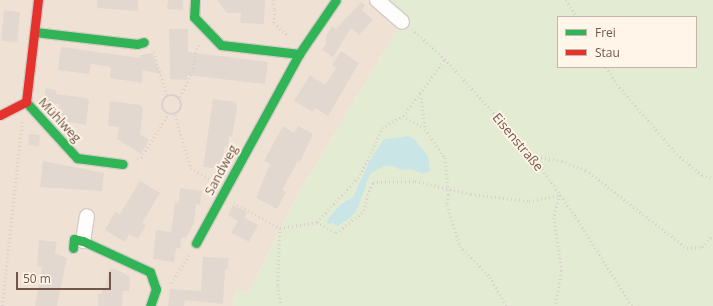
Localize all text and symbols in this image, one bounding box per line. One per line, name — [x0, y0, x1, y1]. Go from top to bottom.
legend — [557, 16, 697, 68]
text: Frei — [595, 24, 616, 41]
text: Stau — [595, 44, 620, 61]
street label: Mühlweg — [35, 94, 85, 146]
street label: Eisenstraße — [489, 110, 547, 174]
street label: Sandweg — [201, 142, 241, 198]
scale bar — [18, 264, 113, 290]
text: 50 m — [23, 270, 51, 287]

